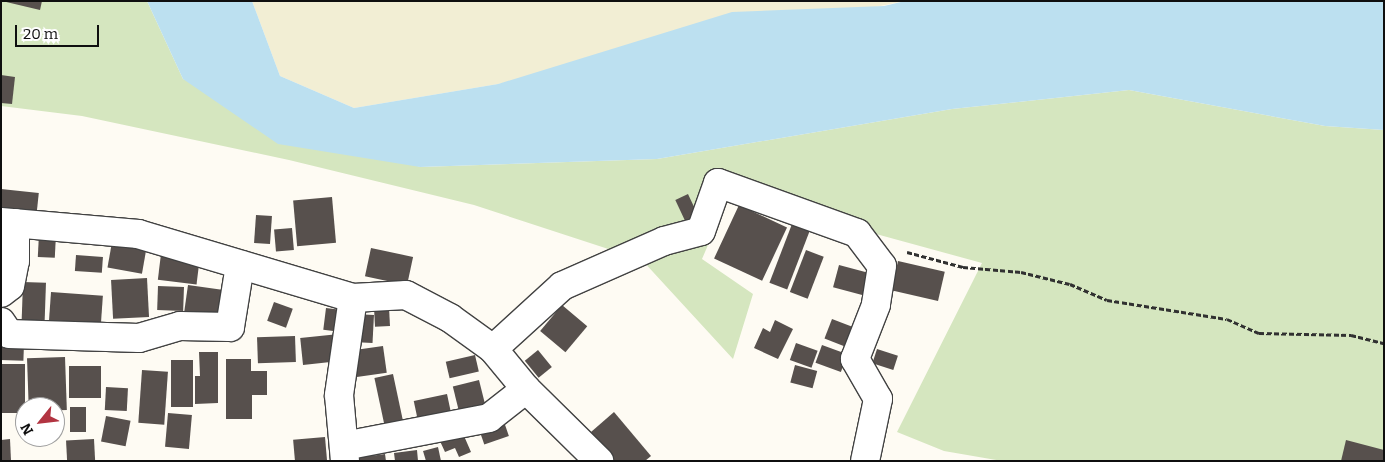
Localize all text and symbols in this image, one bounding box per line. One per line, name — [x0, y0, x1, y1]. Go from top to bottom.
scale bar — [18, 15, 101, 47]
text: 20 m — [23, 25, 58, 43]
north arrow — [15, 397, 65, 447]
text: N — [17, 420, 37, 438]

